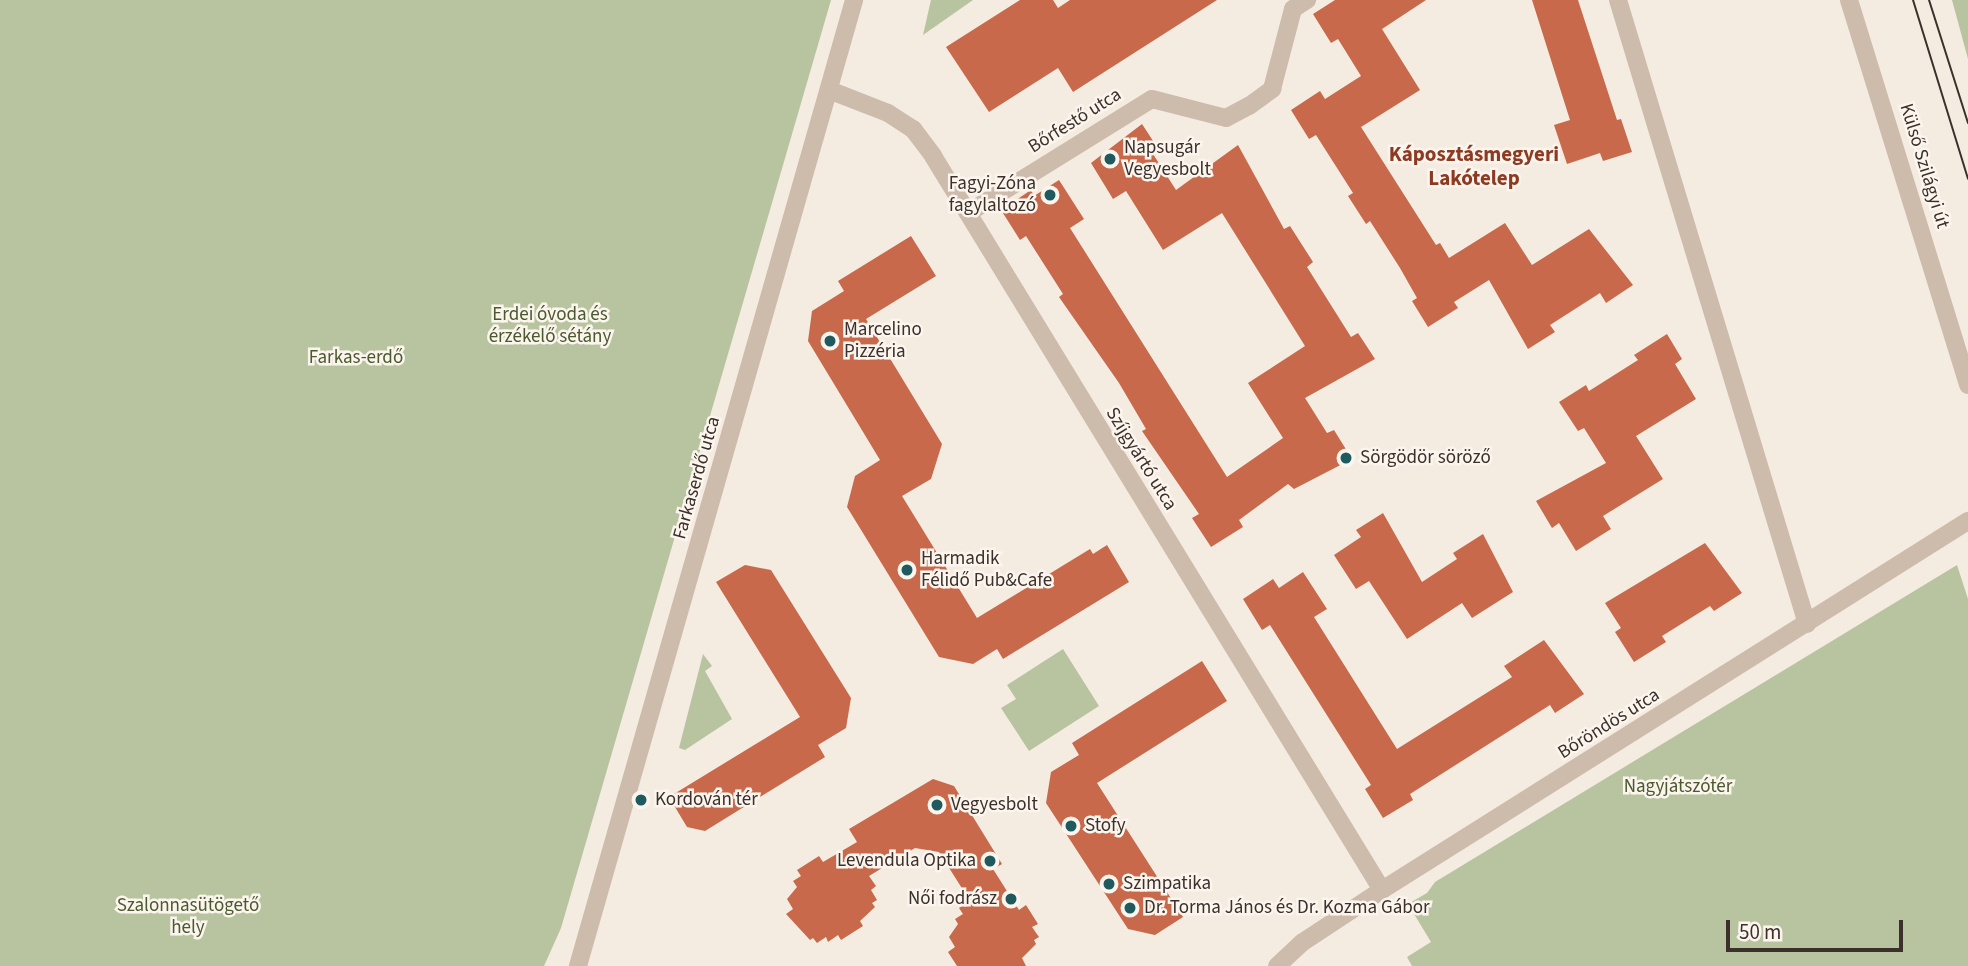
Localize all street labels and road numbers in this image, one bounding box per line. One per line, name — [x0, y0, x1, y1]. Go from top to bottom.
street label: Bőrfestő utca — [1024, 83, 1126, 159]
street label: Külső Szilágyi út — [1894, 101, 1954, 231]
street label: Szíjgyártó utca — [1100, 403, 1182, 515]
street label: Farkaserdő utca — [669, 414, 725, 542]
street label: Bőröndös utca — [1554, 684, 1664, 764]

